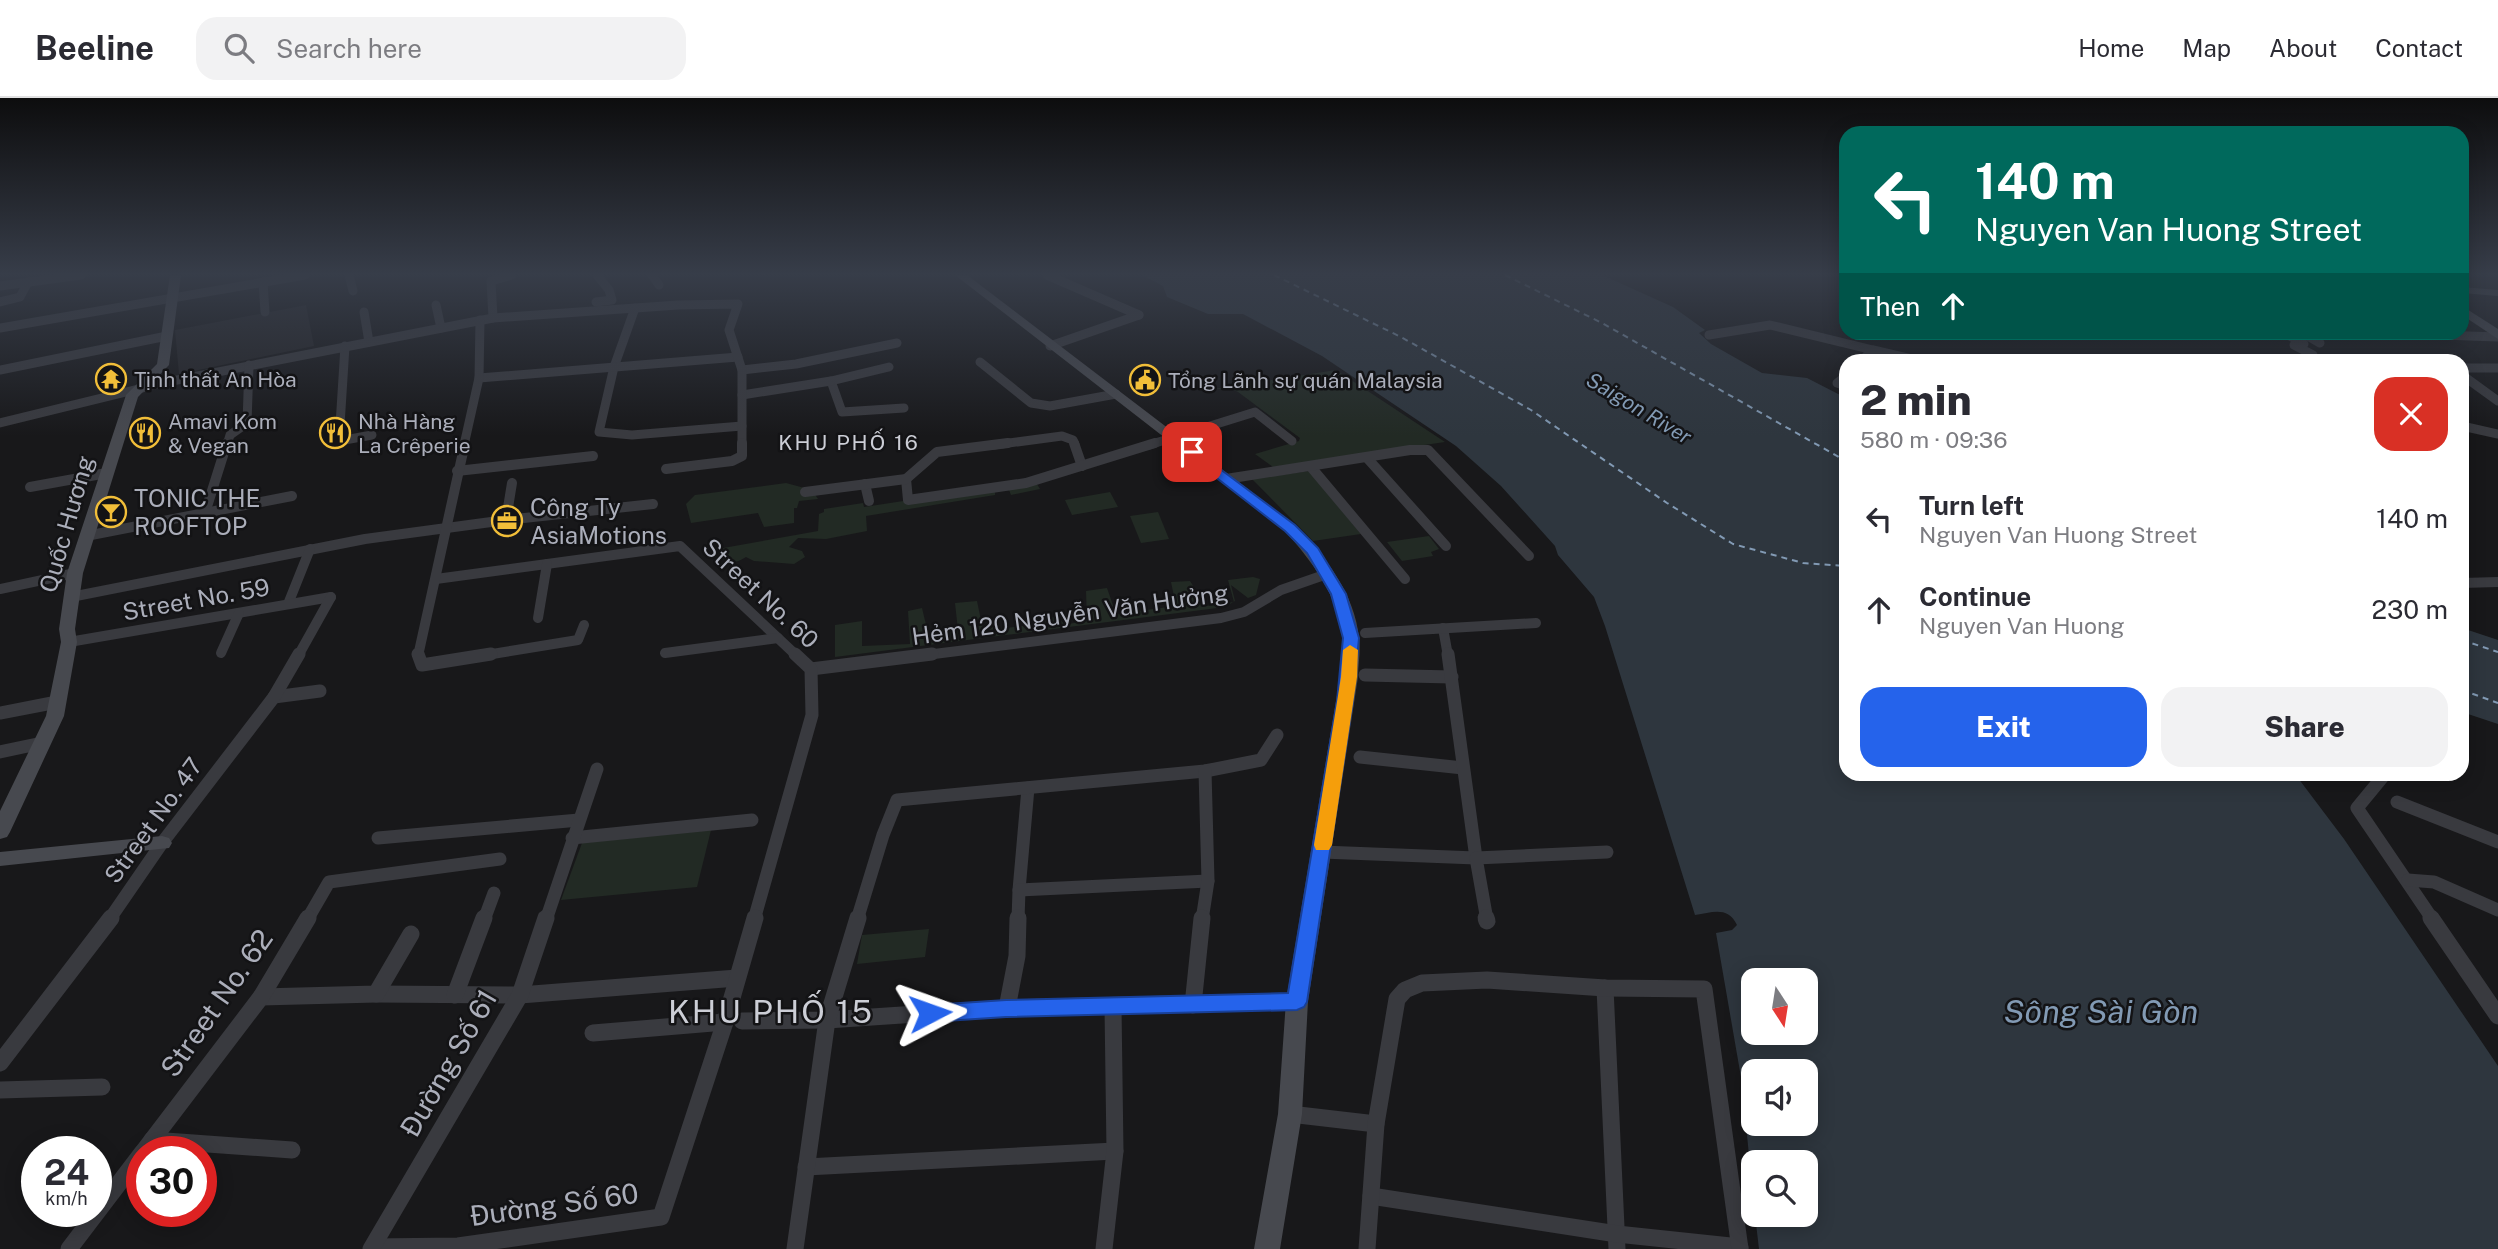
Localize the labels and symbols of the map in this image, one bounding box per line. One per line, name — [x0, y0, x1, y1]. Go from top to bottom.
temple icon: Tịnh thất An Hòa — [94, 362, 128, 396]
public building icon: Tổng Lãnh sự quán Malaysia — [1128, 363, 1162, 397]
place label: Tịnh thất An Hòa — [134, 367, 297, 392]
water label: Saigon River — [1582, 367, 1697, 450]
place label: Tổng Lãnh sự quán Malaysia — [1168, 368, 1443, 393]
place label: Amavi Kom & Vegan — [168, 409, 277, 458]
place label: Nhà Hàng La Crêperie — [358, 409, 471, 458]
restaurant icon: Amavi Kom & Vegan — [128, 416, 162, 450]
restaurant icon: Nhà Hàng La Crêperie — [318, 416, 352, 450]
pin — [1162, 422, 1222, 482]
district label: KHU PHỐ 16 — [778, 428, 920, 455]
street label: Quốc Hương — [33, 452, 99, 596]
place label: TONIC THE ROOFTOP — [134, 484, 260, 540]
place label: Công Ty AsiaMotions — [530, 493, 667, 549]
bar icon: TONIC THE ROOFTOP — [94, 495, 128, 529]
office icon: Công Ty AsiaMotions — [490, 504, 524, 538]
street label: Street No. 60 — [697, 532, 825, 654]
street label: Street No. 59 — [120, 572, 272, 626]
street label: Hẻm 120 Nguyễn Văn Hưởng — [910, 578, 1230, 650]
street label: Street No. 47 — [98, 752, 208, 888]
street label: Street No. 62 — [153, 923, 279, 1083]
north arrow — [1741, 968, 1818, 1045]
position arrow — [893, 976, 967, 1050]
street label: Đường Số 61 — [393, 983, 503, 1143]
district label: KHU PHỐ 15 — [668, 990, 874, 1030]
water label: Sông Sài Gòn — [2004, 993, 2198, 1030]
speed limit sign: 30 — [126, 1136, 217, 1227]
street label: Đường Số 60 — [467, 1176, 641, 1232]

